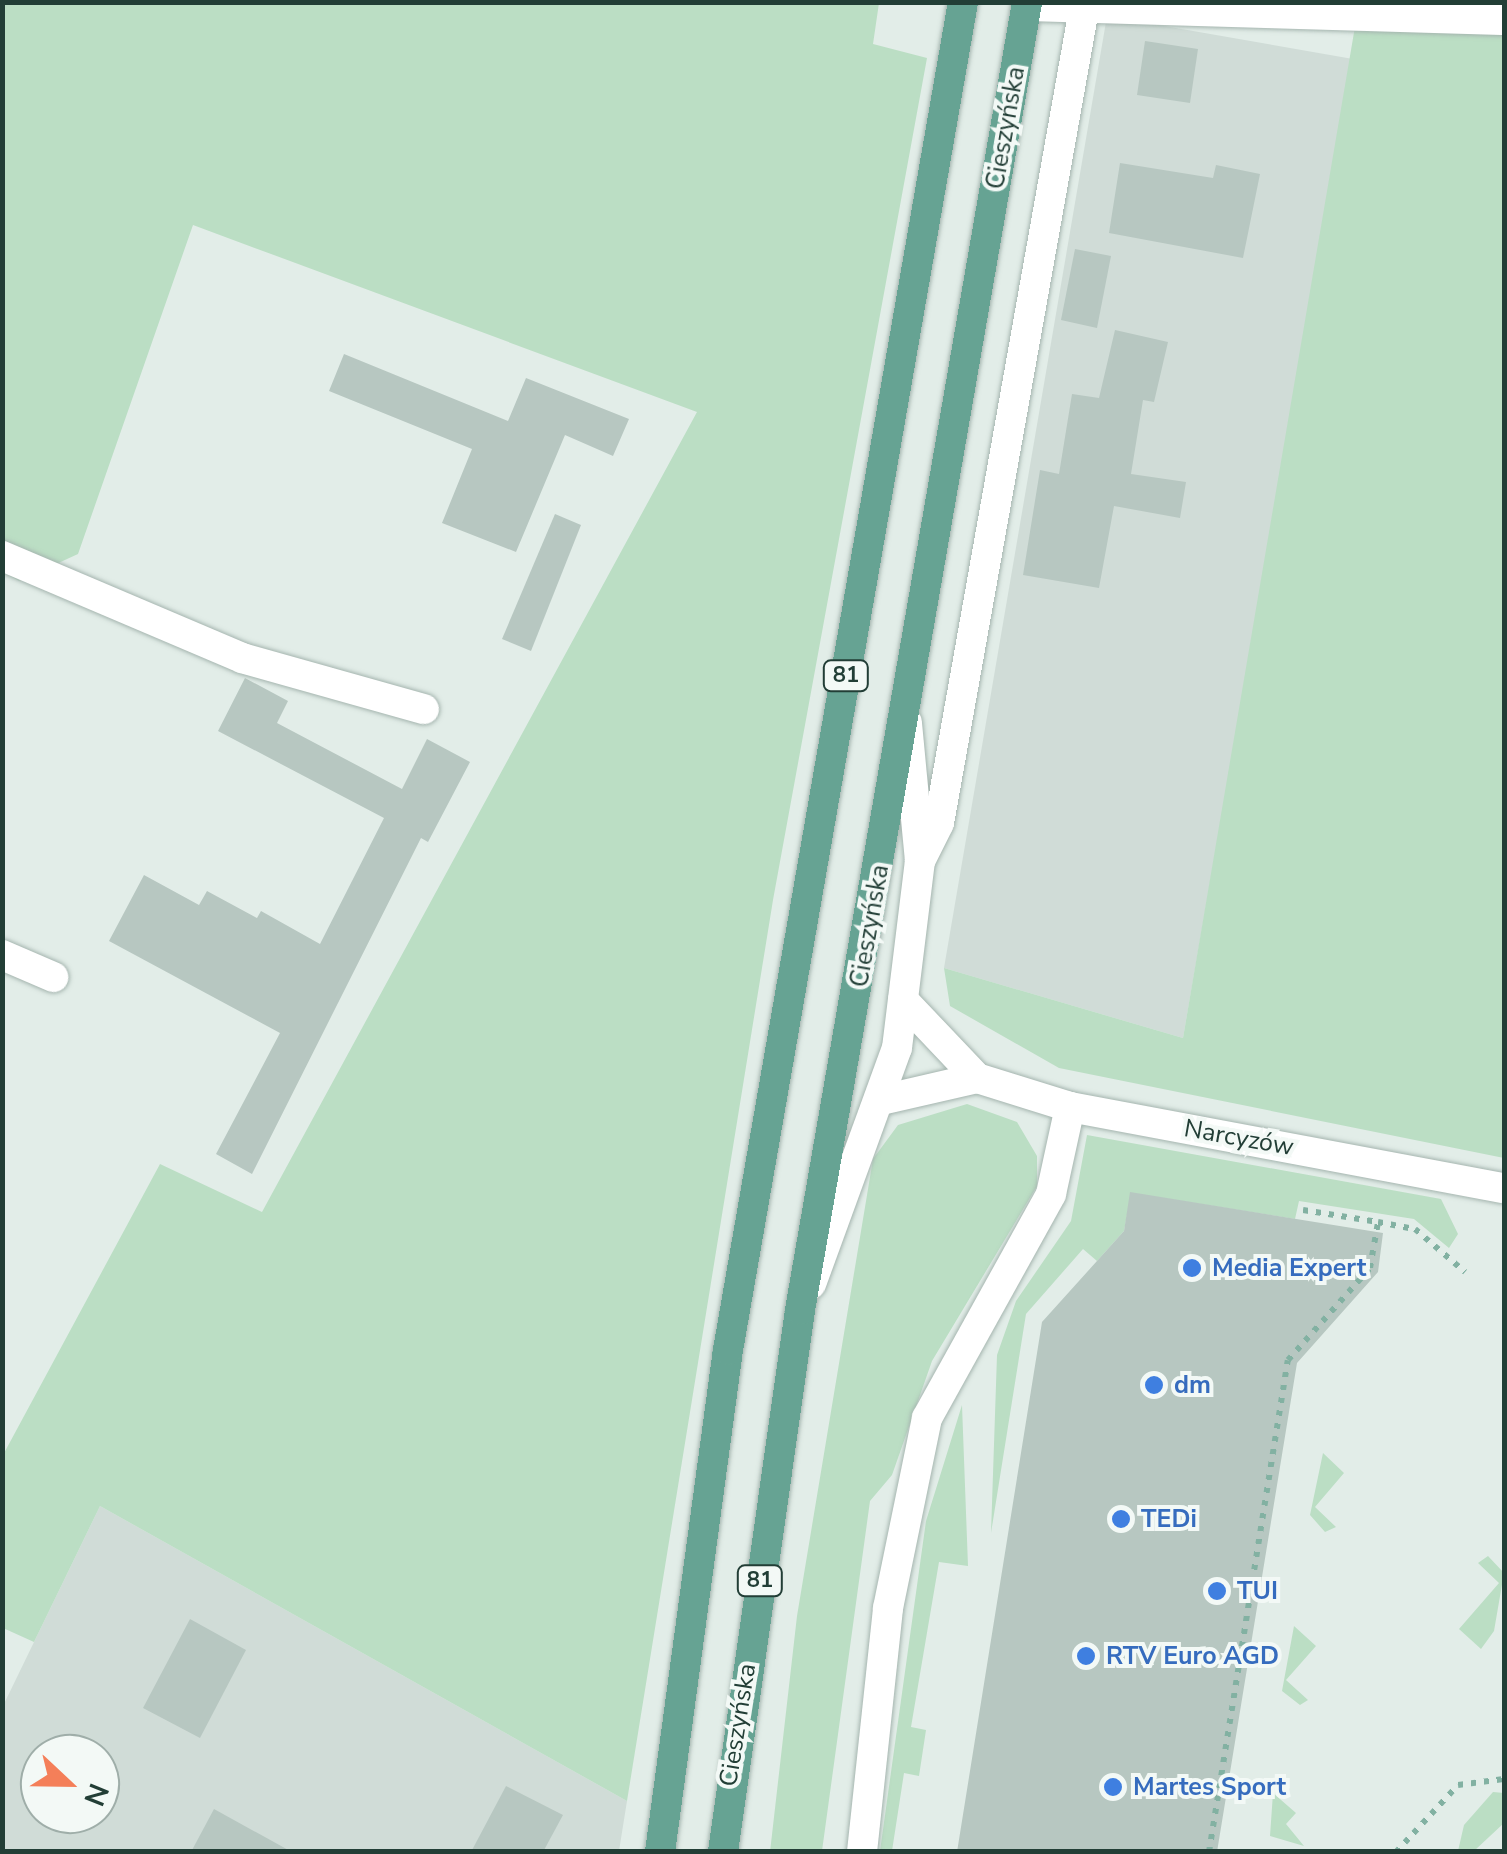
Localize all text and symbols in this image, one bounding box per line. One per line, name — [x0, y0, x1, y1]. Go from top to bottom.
street label: Cieszyńska — [980, 64, 1032, 192]
road number: 81 — [821, 659, 871, 693]
street label: Cieszyńska — [844, 862, 896, 990]
street label: Narcyzów — [1182, 1114, 1296, 1162]
place label: Media Expert — [1212, 1253, 1366, 1283]
marker: Media Expert — [1181, 1257, 1203, 1279]
place label: dm — [1174, 1370, 1211, 1400]
marker: dm — [1143, 1374, 1165, 1396]
place label: TEDi — [1141, 1504, 1197, 1534]
marker: TEDi — [1110, 1508, 1132, 1530]
road number: 81 — [735, 1564, 785, 1598]
place label: TUI — [1237, 1576, 1278, 1606]
marker: TUI — [1206, 1580, 1228, 1602]
place label: RTV Euro AGD — [1106, 1641, 1279, 1671]
marker: RTV Euro AGD — [1075, 1645, 1097, 1667]
street label: Cieszyńska — [713, 1661, 763, 1789]
north arrow — [20, 1734, 120, 1834]
place label: Martes Sport — [1133, 1772, 1286, 1802]
marker: Martes Sport — [1102, 1776, 1124, 1798]
text: N — [74, 1778, 118, 1811]

